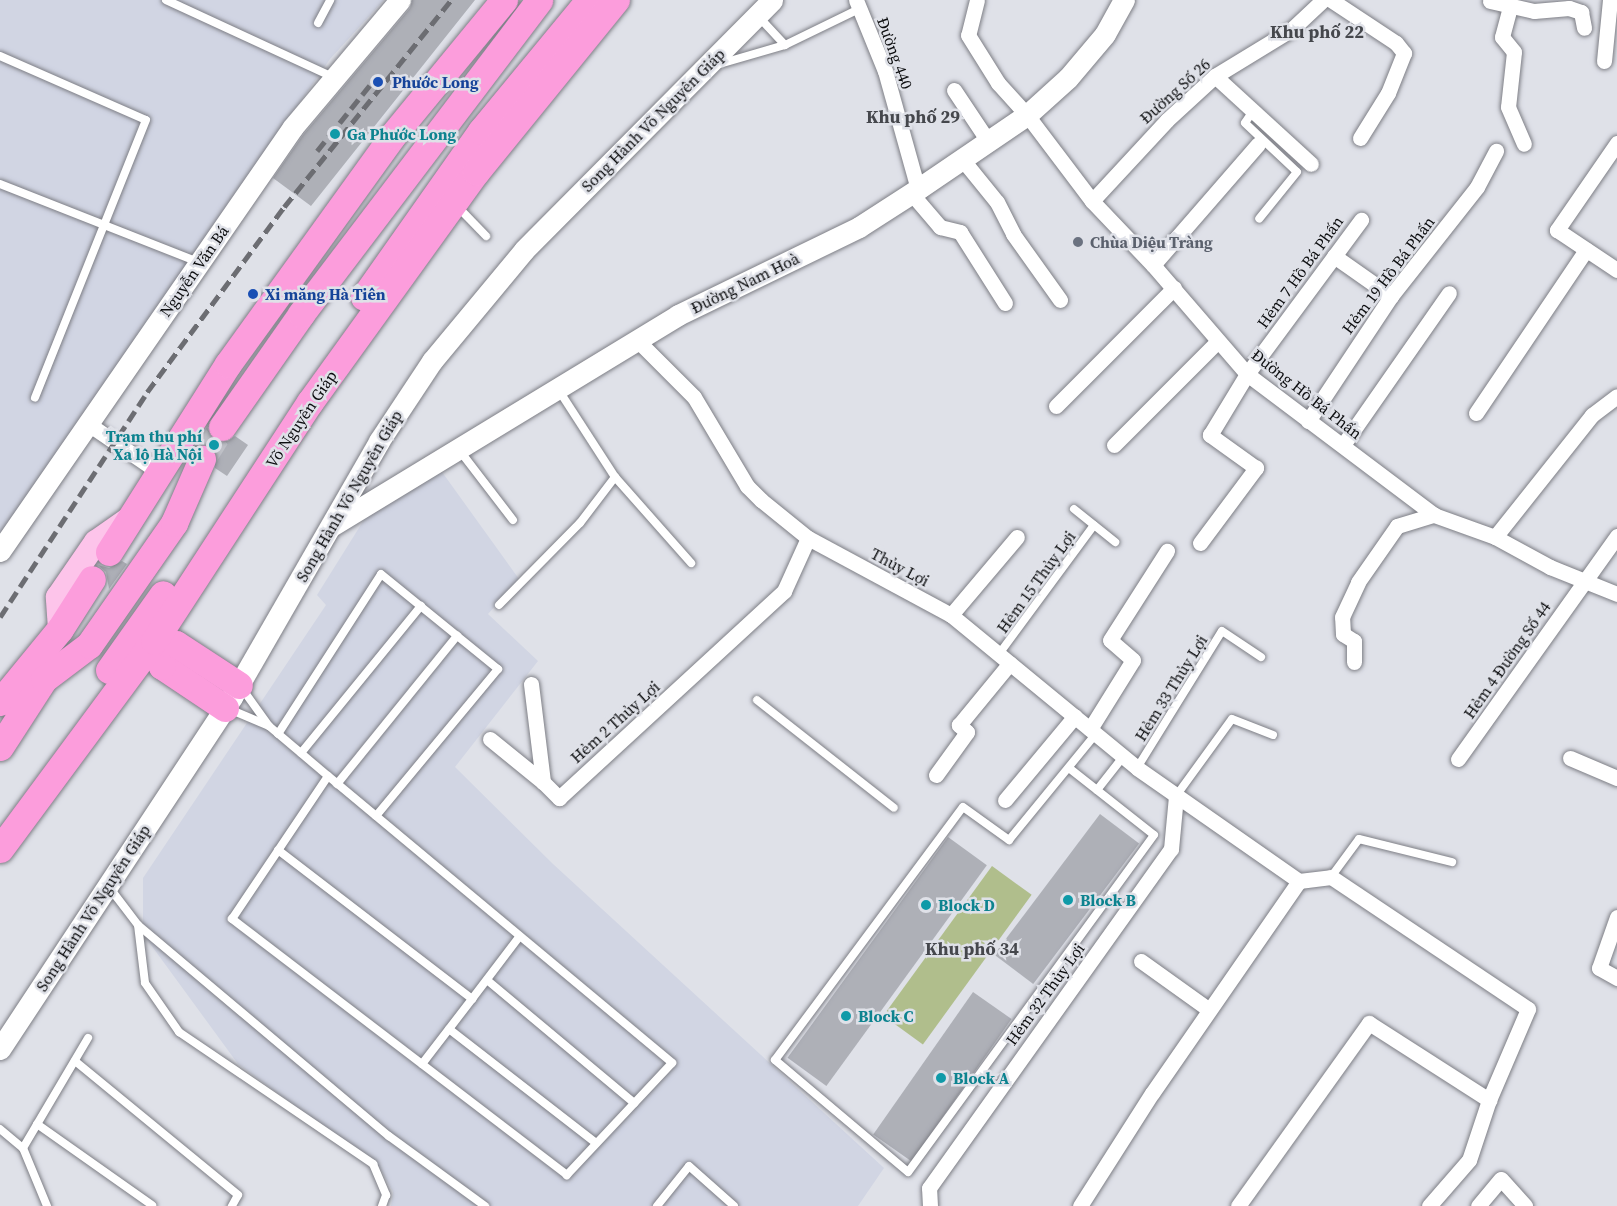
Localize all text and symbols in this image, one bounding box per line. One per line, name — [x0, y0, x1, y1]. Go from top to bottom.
street label: Đường 440 — [873, 14, 917, 92]
district label: Khu phố 22 — [1270, 21, 1364, 43]
street label: Song Hành Võ Nguyên Giáp — [577, 44, 729, 196]
street label: Đường Số 26 — [1136, 54, 1214, 128]
place label: Phước Long — [392, 72, 479, 92]
marker: Phước Long — [369, 73, 387, 91]
district label: Khu phố 29 — [866, 106, 960, 128]
place label: Ga Phước Long — [347, 124, 456, 144]
marker: Ga Phước Long — [328, 127, 342, 141]
street label: Hẻm 7 Hồ Bá Phấn — [1253, 212, 1347, 332]
street label: Hẻm 19 Hồ Bá Phấn — [1338, 213, 1438, 337]
street label: Nguyễn Văn Bá — [155, 222, 233, 320]
place label: Chùa Diệu Tràng — [1090, 232, 1213, 252]
marker: Chùa Diệu Tràng — [1071, 235, 1085, 249]
street label: Đường Nam Hoà — [688, 248, 802, 318]
place label: Xi măng Hà Tiên — [265, 284, 386, 304]
marker: Xi măng Hà Tiên — [246, 287, 260, 301]
street label: Đường Hồ Bá Phấn — [1248, 345, 1366, 443]
street label: Võ Nguyên Giáp — [261, 367, 341, 471]
street label: Song Hành Võ Nguyên Giáp — [292, 407, 406, 585]
place label: Trạm thu phí Xa lộ Hà Nội — [106, 426, 202, 464]
marker: Trạm thu phí Xa lộ Hà Nội — [207, 438, 221, 452]
street label: Hẻm 15 Thủy Lợi — [993, 527, 1079, 637]
street label: Thủy Lợi — [868, 544, 932, 590]
street label: Hẻm 4 Đường Số 44 — [1459, 598, 1555, 722]
street label: Hẻm 33 Thủy Lợi — [1131, 631, 1211, 745]
street label: Hẻm 2 Thủy Lợi — [566, 677, 664, 767]
street label: Song Hành Võ Nguyên Giáp — [32, 821, 154, 995]
place label: Block B — [1080, 890, 1136, 910]
marker: Block B — [1061, 893, 1075, 907]
place label: Block D — [938, 895, 995, 915]
marker: Block D — [919, 898, 933, 912]
district label: Khu phố 34 — [925, 938, 1019, 960]
street label: Hẻm 32 Thủy Lợi — [1002, 939, 1088, 1049]
place label: Block C — [858, 1006, 913, 1026]
marker: Block C — [839, 1009, 853, 1023]
place label: Block A — [953, 1068, 1009, 1088]
marker: Block A — [934, 1071, 948, 1085]

